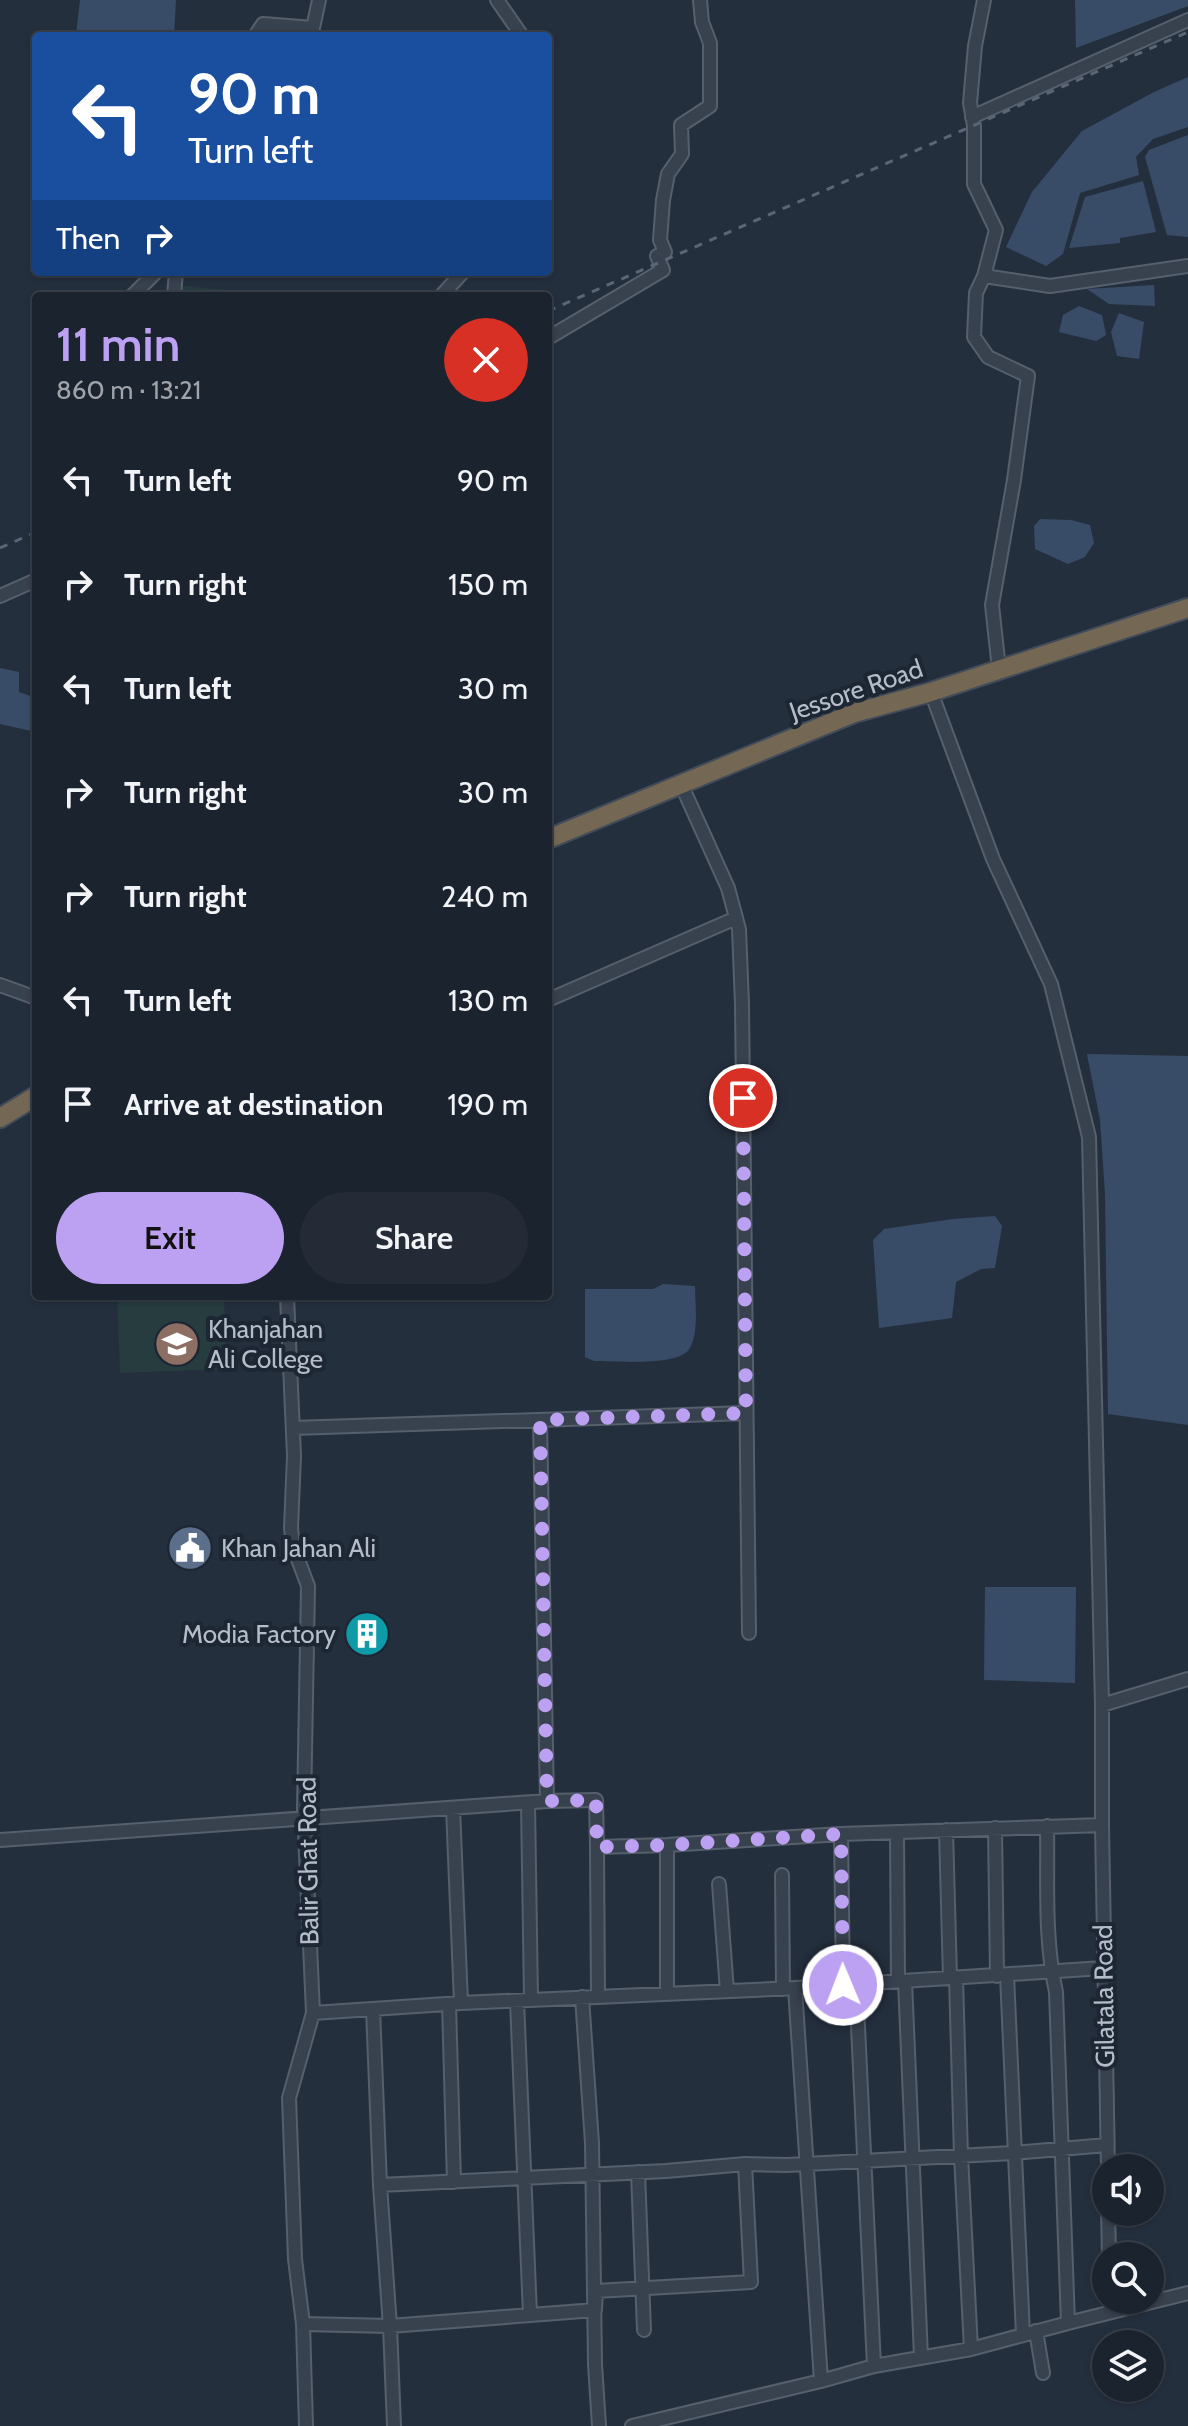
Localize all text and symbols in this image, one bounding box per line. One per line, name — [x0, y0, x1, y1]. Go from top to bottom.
text: 90 m — [188, 60, 320, 128]
icon: left — [56, 64, 160, 168]
text: Turn left — [188, 128, 313, 172]
icon: right — [136, 216, 180, 260]
text: Then — [56, 220, 120, 257]
text: 11 min — [56, 315, 180, 373]
button: close — [444, 318, 528, 402]
text: 860 m · 13:21 — [56, 374, 201, 406]
icon: left — [56, 458, 100, 502]
text: Turn left — [124, 462, 232, 499]
text: 90 m — [457, 462, 528, 499]
icon: right — [56, 562, 100, 606]
text: Turn right — [124, 566, 247, 603]
text: 150 m — [448, 566, 528, 603]
street label: Jessore Road — [784, 652, 927, 728]
icon: left — [56, 666, 100, 710]
text: Turn left — [124, 670, 232, 707]
text: 30 m — [458, 670, 528, 707]
icon: right — [56, 770, 100, 814]
text: Turn right — [124, 774, 247, 811]
text: 30 m — [458, 774, 528, 811]
icon: right — [56, 874, 100, 918]
text: Turn right — [124, 878, 247, 915]
text: 240 m — [441, 878, 528, 915]
icon: left — [56, 978, 100, 1022]
text: Turn left — [124, 982, 232, 1019]
text: 130 m — [448, 982, 528, 1019]
pin — [709, 1064, 777, 1132]
icon: arrive — [721, 1076, 765, 1120]
icon: arrive — [56, 1082, 100, 1126]
text: Arrive at destination — [124, 1086, 384, 1123]
text: 190 m — [447, 1086, 528, 1123]
button: Exit — [56, 1192, 284, 1284]
button: Share — [300, 1192, 528, 1284]
place label: Khanjahan Ali College — [208, 1313, 323, 1375]
school or university icon: Khanjahan Ali College — [153, 1320, 201, 1368]
public building icon: Khan Jahan Ali — [166, 1524, 214, 1572]
place label: Khan Jahan Ali — [221, 1532, 376, 1564]
building icon: Modia Factory — [343, 1610, 391, 1658]
place label: Modia Factory — [182, 1618, 336, 1650]
street label: Balir Ghat Road — [291, 1777, 325, 1945]
street label: Gilatala Road — [1087, 1924, 1121, 2068]
position arrow — [801, 1943, 885, 2027]
map controls — [1092, 2154, 1164, 2402]
button: sound — [1092, 2154, 1164, 2226]
button: search — [1092, 2242, 1164, 2314]
button: layers — [1092, 2330, 1164, 2402]

